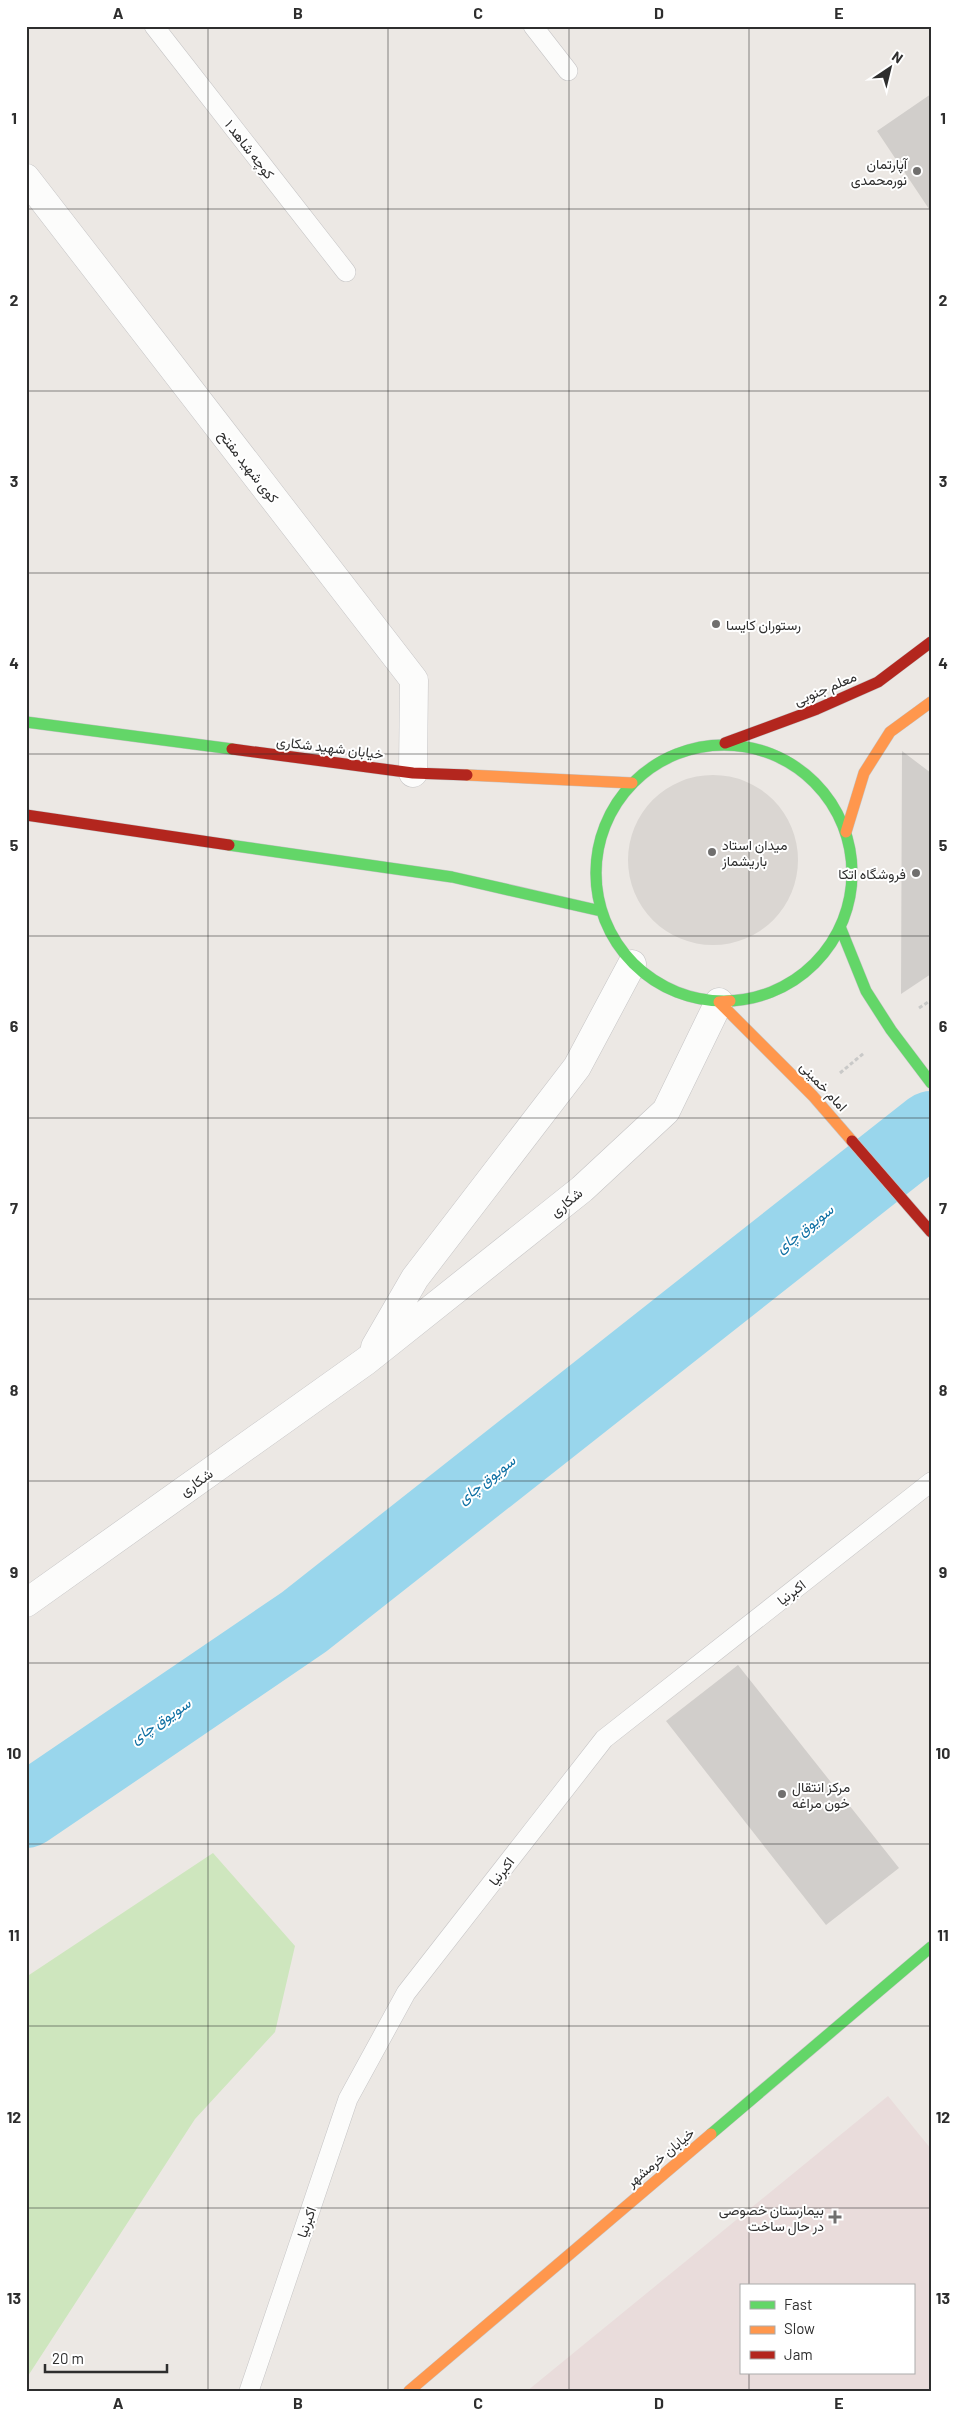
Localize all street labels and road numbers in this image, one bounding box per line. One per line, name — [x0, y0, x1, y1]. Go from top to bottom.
street label: کوچه شاهد ۱ — [220, 116, 278, 183]
street label: کوی شهید مفتح — [213, 426, 283, 508]
street label: معلم جنوبی — [791, 667, 859, 710]
street label: خیابان شهید شکاری — [275, 732, 385, 763]
street label: امام خمینی — [796, 1058, 851, 1115]
street label: شکاری — [546, 1184, 586, 1221]
street label: شکاری — [176, 1465, 216, 1500]
street label: اکبرنیا — [773, 1576, 809, 1609]
street label: اکبرنیا — [485, 1853, 518, 1889]
street label: خیابان خرمشهر — [622, 2124, 698, 2192]
street label: اکبرنیا — [293, 2204, 320, 2240]

